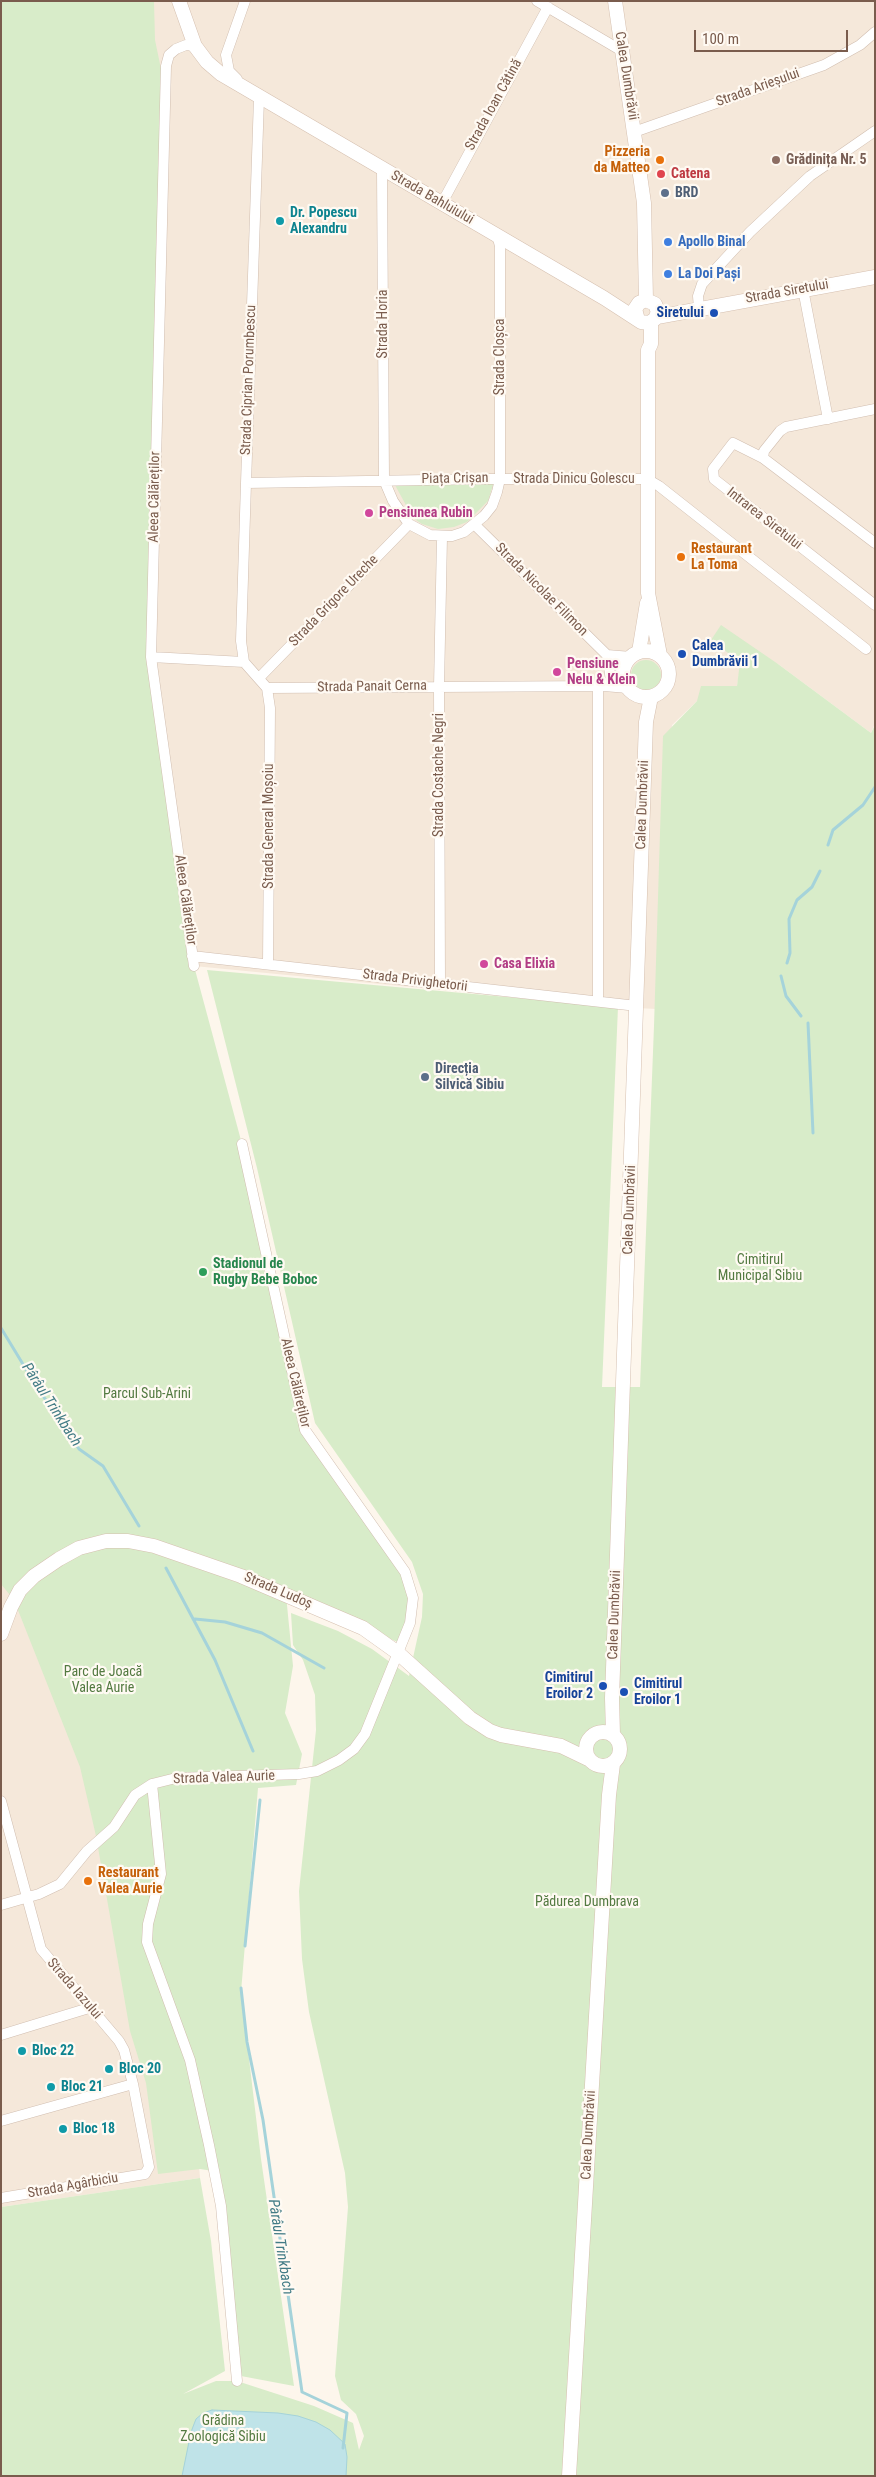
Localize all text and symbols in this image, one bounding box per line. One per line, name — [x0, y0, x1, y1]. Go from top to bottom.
scale bar — [696, 20, 850, 52]
street label: Calea Dumbrăvii — [611, 30, 641, 122]
text: 100 m — [702, 30, 739, 48]
street label: Strada Ioan Cătină — [462, 56, 526, 154]
street label: Strada Arieșului — [714, 65, 802, 111]
place label: Pizzeria da Matteo — [594, 144, 650, 176]
place label: Grădinița Nr. 5 — [786, 152, 867, 168]
marker: Pizzeria da Matteo — [654, 154, 666, 166]
marker: Grădinița Nr. 5 — [770, 154, 782, 166]
place label: Catena — [671, 166, 710, 182]
street label: Strada Bahluiului — [387, 167, 477, 229]
marker: Catena — [655, 168, 667, 180]
place label: BRD — [675, 185, 699, 201]
marker: BRD — [659, 187, 671, 199]
place label: Dr. Popescu Alexandru — [290, 205, 357, 238]
marker: Dr. Popescu Alexandru — [274, 215, 286, 227]
place label: Apollo Binal — [678, 234, 746, 250]
marker: Apollo Binal — [662, 236, 674, 248]
place label: La Doi Pași — [678, 266, 741, 282]
marker: La Doi Pași — [662, 268, 674, 280]
street label: Strada Siretului — [744, 276, 830, 308]
street label: Strada Horia — [375, 290, 391, 358]
street label: Strada Ciprian Porumbescu — [238, 304, 260, 456]
place label: Siretului — [657, 305, 704, 321]
marker: Siretului — [708, 307, 720, 319]
street label: Strada Cloșca — [492, 319, 508, 395]
street label: Aleea Călăreților — [146, 451, 164, 543]
street label: Piața Crișan — [421, 470, 489, 488]
street label: Strada Dinicu Golescu — [513, 471, 635, 487]
street label: Intrarea Siretului — [723, 484, 805, 554]
place label: Pensiunea Rubin — [379, 505, 473, 521]
marker: Pensiunea Rubin — [363, 507, 375, 519]
street label: Strada Nicolae Filimon — [491, 540, 591, 640]
place label: Restaurant La Toma — [691, 541, 752, 574]
marker: Restaurant La Toma — [675, 551, 687, 563]
street label: Strada Grigore Ureche — [286, 552, 382, 650]
place label: Calea Dumbrăvii 1 — [692, 638, 759, 670]
marker: Calea Dumbrăvii 1 — [676, 648, 688, 660]
place label: Pensiune Nelu & Klein — [567, 656, 636, 689]
marker: Pensiune Nelu & Klein — [551, 666, 563, 678]
street label: Strada Panait Cerna — [317, 678, 427, 696]
street label: Strada Costache Negri — [431, 713, 447, 837]
street label: Calea Dumbrăvii — [633, 760, 653, 850]
street label: Strada General Moșoiu — [261, 763, 277, 889]
street label: Aleea Călăreților — [170, 854, 200, 946]
place label: Casa Elixia — [494, 956, 555, 972]
marker: Casa Elixia — [478, 958, 490, 970]
street label: Strada Privighetorii — [362, 966, 468, 996]
place label: Direcția Silvică Sibiu — [435, 1061, 504, 1094]
marker: Direcția Silvică Sibiu — [419, 1071, 431, 1083]
street label: Calea Dumbrăvii — [620, 1165, 640, 1255]
park label: Cimitirul Municipal Sibiu — [718, 1252, 802, 1284]
place label: Stadionul de Rugby Bebe Boboc — [213, 1256, 318, 1288]
marker: Stadionul de Rugby Bebe Boboc — [197, 1266, 209, 1278]
street label: Aleea Călăreților — [277, 1337, 313, 1429]
water label: Pârâul Trinkbach — [17, 1360, 85, 1450]
park label: Parcul Sub-Arini — [103, 1386, 191, 1402]
street label: Strada Ludoș — [241, 1569, 315, 1613]
street label: Calea Dumbrăvii — [605, 1570, 625, 1660]
park label: Parc de Joacă Valea Aurie — [64, 1664, 142, 1696]
place label: Cimitirul Eroilor 2 — [545, 1670, 593, 1702]
place label: Cimitirul Eroilor 1 — [634, 1676, 682, 1708]
marker: Cimitirul Eroilor 2 — [597, 1680, 609, 1692]
marker: Cimitirul Eroilor 1 — [618, 1686, 630, 1698]
street label: Strada Valea Aurie — [173, 1768, 275, 1788]
place label: Restaurant Valea Aurie — [98, 1865, 162, 1898]
marker: Restaurant Valea Aurie — [82, 1875, 94, 1887]
park label: Pădurea Dumbrava — [535, 1894, 639, 1910]
street label: Strada Iazului — [43, 1955, 105, 2023]
place label: Bloc 22 — [32, 2043, 74, 2059]
marker: Bloc 22 — [16, 2045, 28, 2057]
place label: Bloc 20 — [119, 2061, 161, 2077]
marker: Bloc 20 — [103, 2063, 115, 2075]
place label: Bloc 21 — [61, 2079, 103, 2095]
marker: Bloc 21 — [45, 2081, 57, 2093]
street label: Calea Dumbrăvii — [578, 2090, 600, 2180]
place label: Bloc 18 — [73, 2121, 115, 2137]
marker: Bloc 18 — [57, 2123, 69, 2135]
street label: Strada Agârbiciu — [26, 2170, 120, 2202]
water label: Pârâul Trinkbach — [264, 2198, 296, 2296]
park label: Grădina Zoologică Sibiu — [180, 2413, 266, 2446]

